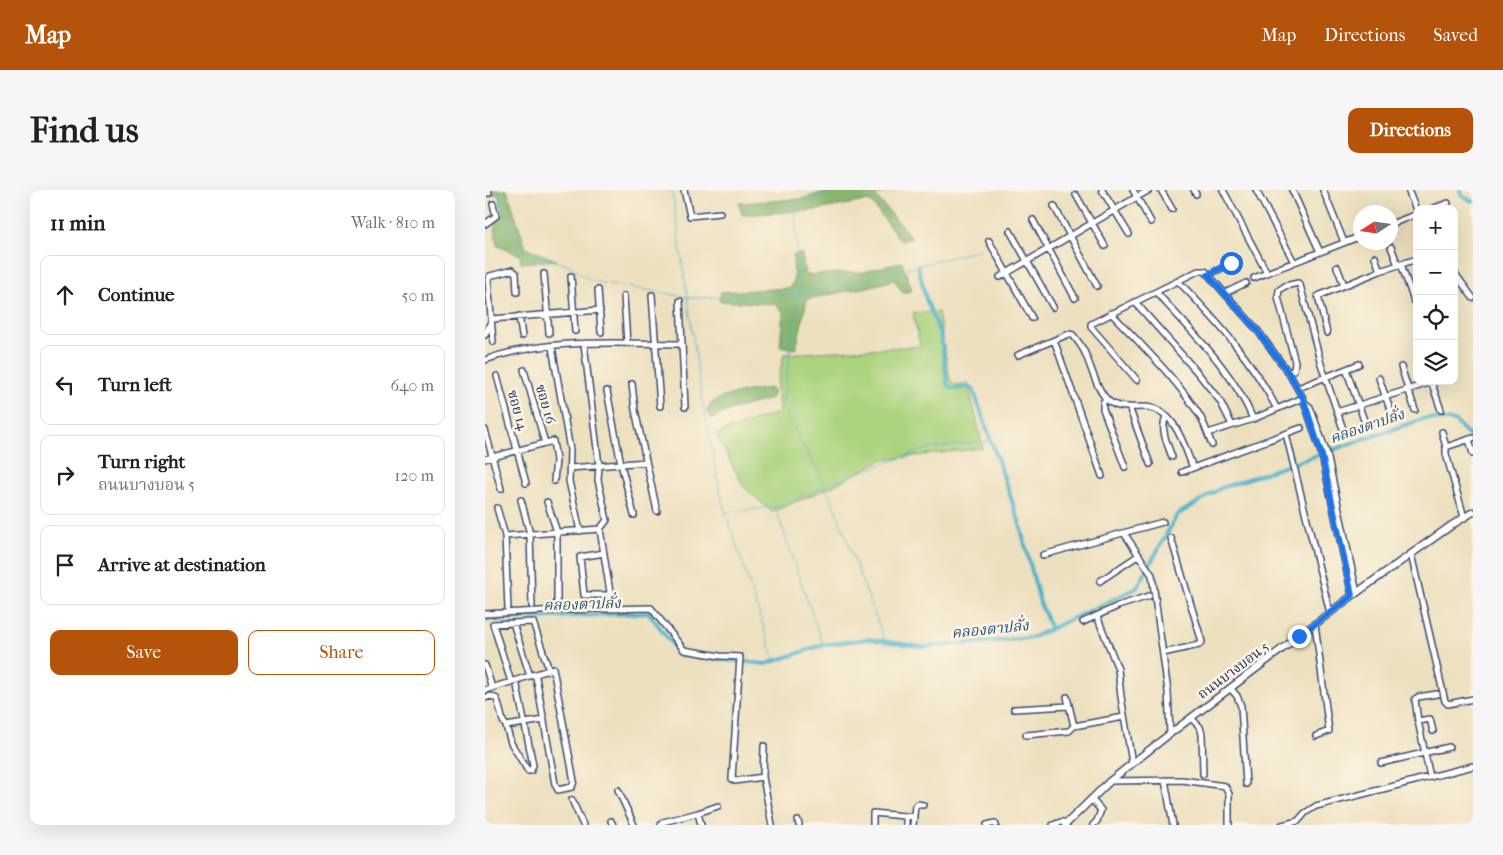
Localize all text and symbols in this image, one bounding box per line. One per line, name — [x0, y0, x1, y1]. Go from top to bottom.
text: Map — [25, 21, 71, 49]
text: Map — [1262, 25, 1296, 46]
text: Directions — [1324, 25, 1405, 46]
text: Saved — [1433, 25, 1478, 46]
button: Directions — [1348, 108, 1473, 153]
text: Find us — [30, 110, 139, 151]
north arrow — [1353, 205, 1398, 250]
map controls — [1413, 205, 1458, 385]
button: + — [1413, 205, 1458, 250]
text: 11 min — [50, 211, 105, 235]
text: Walk · 810 m — [351, 213, 435, 232]
button: − — [1413, 250, 1458, 295]
route start — [1220, 252, 1243, 275]
icon: ahead — [51, 281, 79, 309]
text: Continue — [98, 284, 174, 306]
text: 50 m — [402, 286, 434, 305]
button: locate — [1413, 295, 1458, 340]
button: layers — [1413, 340, 1458, 385]
icon: left — [51, 371, 79, 399]
text: Turn left — [98, 374, 172, 396]
text: 640 m — [390, 376, 434, 395]
street label: ซอย 16 — [532, 382, 559, 426]
street label: ซอย 14 — [504, 388, 532, 433]
water label: คลองตาปลั่ง — [1327, 403, 1407, 447]
text: Turn right — [98, 451, 185, 473]
icon: right — [51, 461, 79, 489]
text: 120 m — [395, 466, 434, 485]
text: ถนนบางบอน 5 — [98, 475, 195, 494]
icon: arrive — [51, 551, 79, 579]
text: Arrive at destination — [98, 554, 266, 576]
water label: คลองตาปลั่ง — [543, 592, 622, 614]
water label: คลองตาปลั่ง — [950, 614, 1030, 642]
route end — [1288, 625, 1311, 648]
button: Save — [50, 630, 238, 675]
button: Share — [248, 630, 435, 675]
street label: ถนนบางบอน 5 — [1194, 638, 1272, 703]

